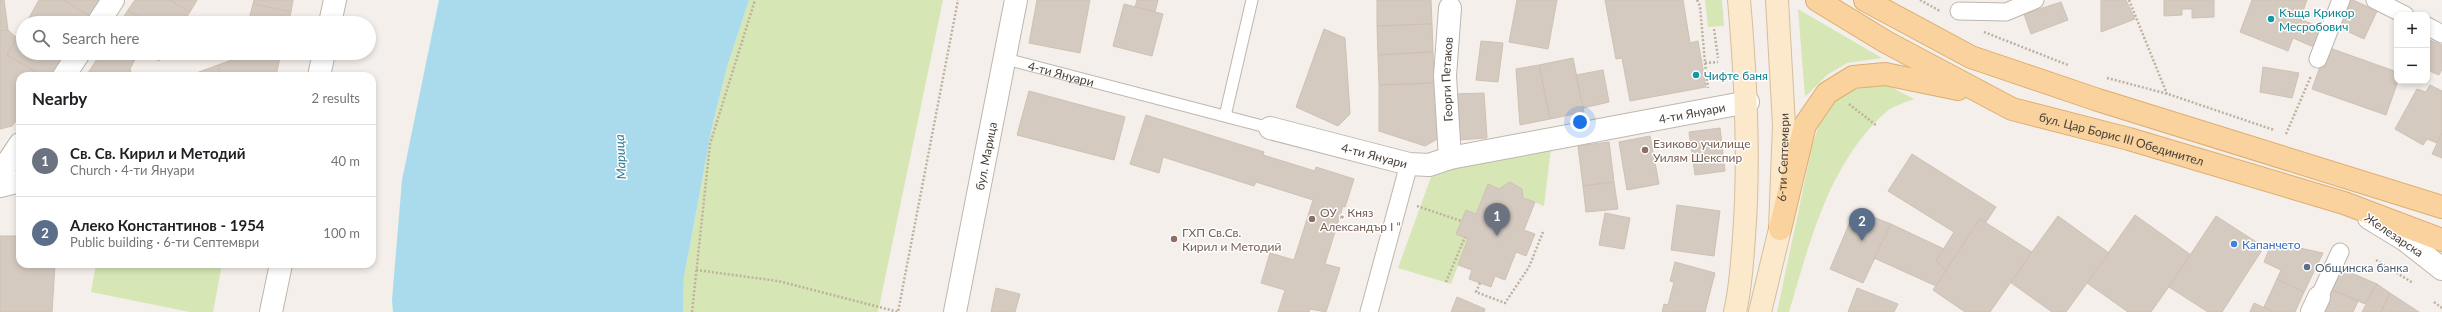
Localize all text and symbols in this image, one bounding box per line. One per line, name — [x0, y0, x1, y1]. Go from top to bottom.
place label: Kъща Крикор Месробович — [2279, 5, 2355, 34]
map controls — [2394, 12, 2430, 84]
button: + — [2394, 12, 2430, 48]
marker: Kъща Крикор Месробович — [2266, 14, 2276, 24]
search box — [16, 16, 376, 60]
icon: search — [30, 27, 52, 49]
text: Search here — [62, 29, 139, 47]
street label: Георги Петаков — [1437, 36, 1455, 122]
button: − — [2394, 48, 2430, 84]
street label: 4-ти Януари — [1027, 58, 1096, 89]
place label: Чифте баня — [1704, 68, 1768, 83]
marker: Чифте баня — [1691, 70, 1701, 80]
text: Nearby — [32, 88, 87, 109]
text: 2 results — [312, 90, 360, 106]
street label: 4-ти Януари — [1657, 99, 1727, 126]
street label: бул. Цар Борис III Обединител — [2038, 109, 2206, 168]
your location — [1570, 112, 1590, 132]
street label: 6-ти Септември — [1774, 113, 1792, 202]
street label: бул. Марица — [972, 121, 1000, 191]
water label: Марица — [611, 134, 629, 180]
place label: Езиково училище Уилям Шекспир — [1653, 136, 1751, 165]
street label: 4-ти Януари — [1340, 139, 1409, 171]
text: Св. Св. Кирил и Методий — [70, 144, 245, 162]
marker: Езиково училище Уилям Шекспир — [1640, 145, 1650, 155]
text: 1 — [41, 153, 49, 169]
text: 40 m — [331, 153, 360, 169]
text: Church · 4-ти Януари — [70, 162, 195, 178]
pin: 1 — [1484, 203, 1510, 236]
place label: ОУ „ Княз Александър I “ — [1320, 205, 1401, 234]
pin: 2 — [1849, 208, 1875, 241]
street label: Железарска — [2362, 210, 2426, 260]
marker: ОУ „ Княз Александър I “ — [1307, 214, 1317, 224]
text: Алеко Константинов - 1954 — [70, 216, 265, 234]
text: 2 — [41, 225, 49, 241]
text: 100 m — [323, 225, 360, 241]
place label: ГХП Св.Св. Кирил и Методий — [1182, 225, 1281, 254]
text: Public building · 6-ти Септември — [70, 234, 259, 250]
marker: ГХП Св.Св. Кирил и Методий — [1169, 234, 1179, 244]
place label: Капанчето — [2242, 237, 2301, 252]
marker: Капанчето — [2229, 239, 2239, 249]
place label: Общинска банка — [2315, 260, 2409, 275]
marker: Общинска банка — [2302, 262, 2312, 272]

